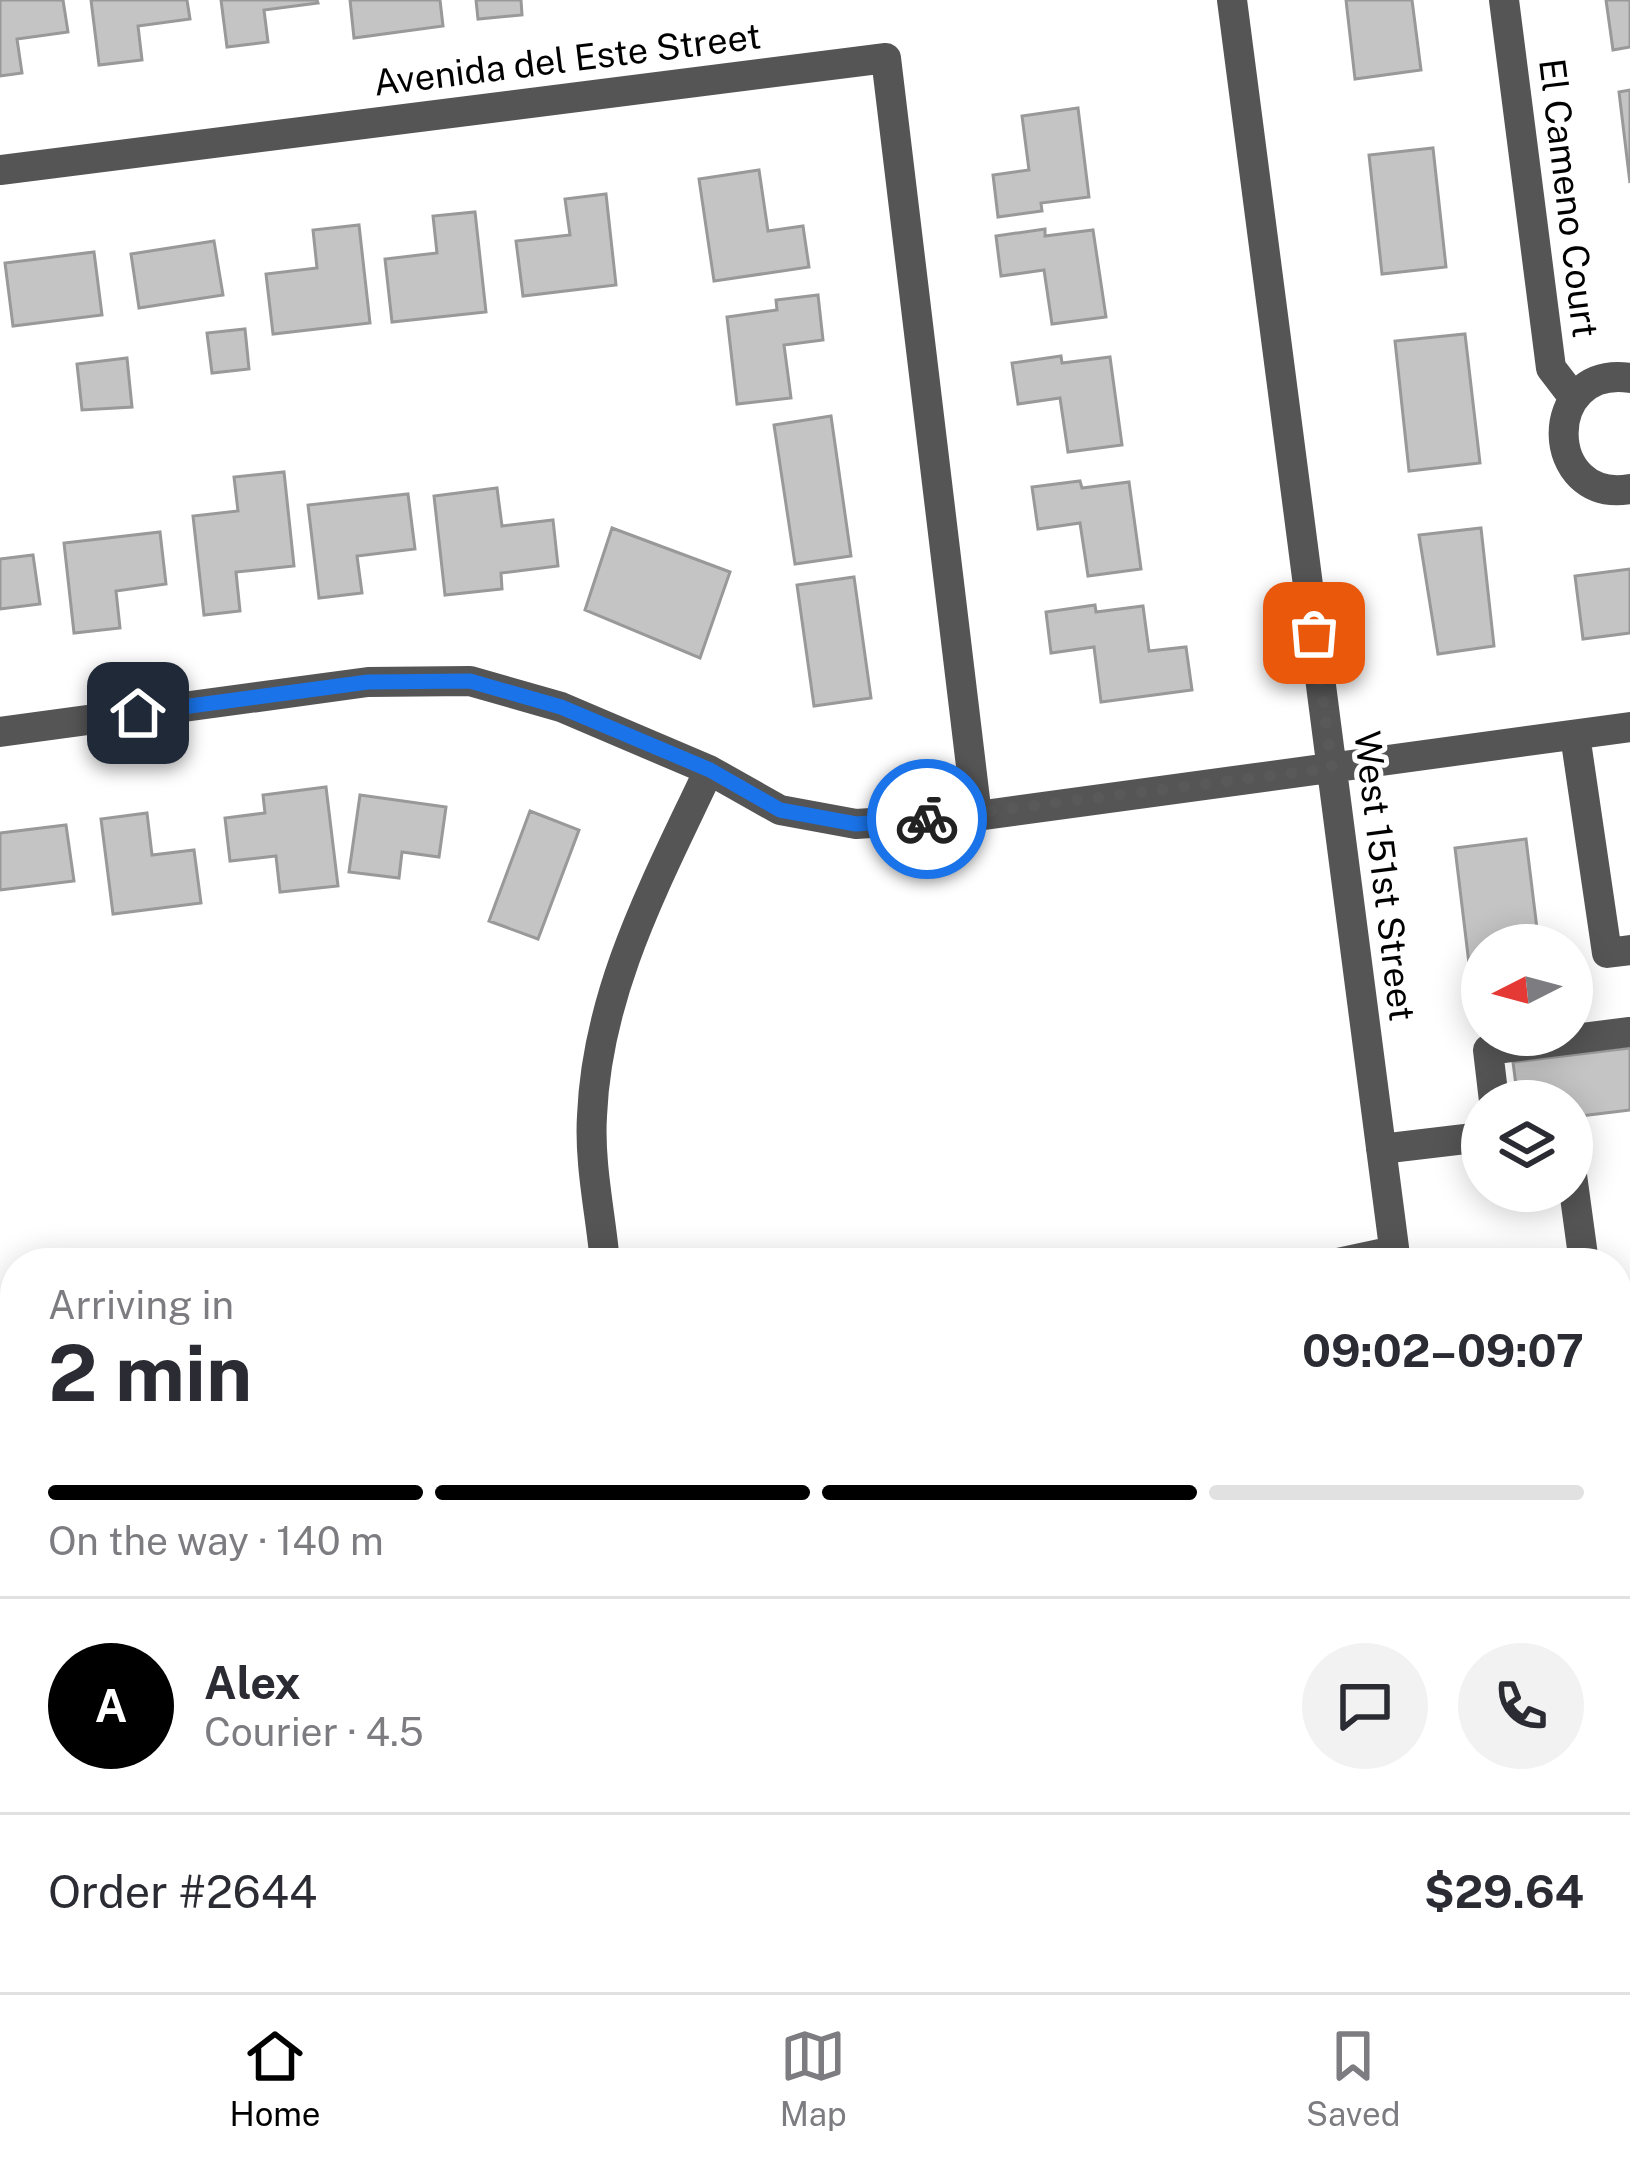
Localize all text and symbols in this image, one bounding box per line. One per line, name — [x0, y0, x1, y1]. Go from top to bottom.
street label: Avenida del Este Street — [371, 14, 763, 104]
street label: El Cameno Court — [1531, 56, 1607, 340]
pin — [1263, 582, 1365, 684]
icon: bag — [1281, 600, 1347, 666]
pin — [87, 662, 189, 764]
icon: home — [105, 680, 171, 746]
street label: West 151st Street — [1346, 729, 1424, 1023]
courier — [867, 759, 987, 879]
icon: bike — [894, 786, 960, 852]
north arrow — [1461, 924, 1593, 1056]
map controls — [1461, 924, 1593, 1212]
button: layers — [1461, 1080, 1593, 1212]
text: Arriving in — [48, 1282, 234, 1328]
text: 09:02–09:07 — [1302, 1324, 1584, 1377]
text: 2 min — [48, 1327, 252, 1419]
text: On the way · 140 m — [48, 1518, 384, 1564]
button: chat — [1302, 1643, 1428, 1769]
button: phone — [1458, 1643, 1584, 1769]
text: Alex — [204, 1656, 301, 1709]
text: A — [95, 1679, 127, 1732]
text: Courier · 4.5 — [204, 1709, 424, 1755]
text: Order #2644 — [48, 1865, 317, 1918]
text: $29.64 — [1424, 1865, 1584, 1918]
tab: Home — [230, 2023, 321, 2133]
tab: Map — [780, 2023, 847, 2133]
tab: Saved — [1306, 2023, 1400, 2133]

